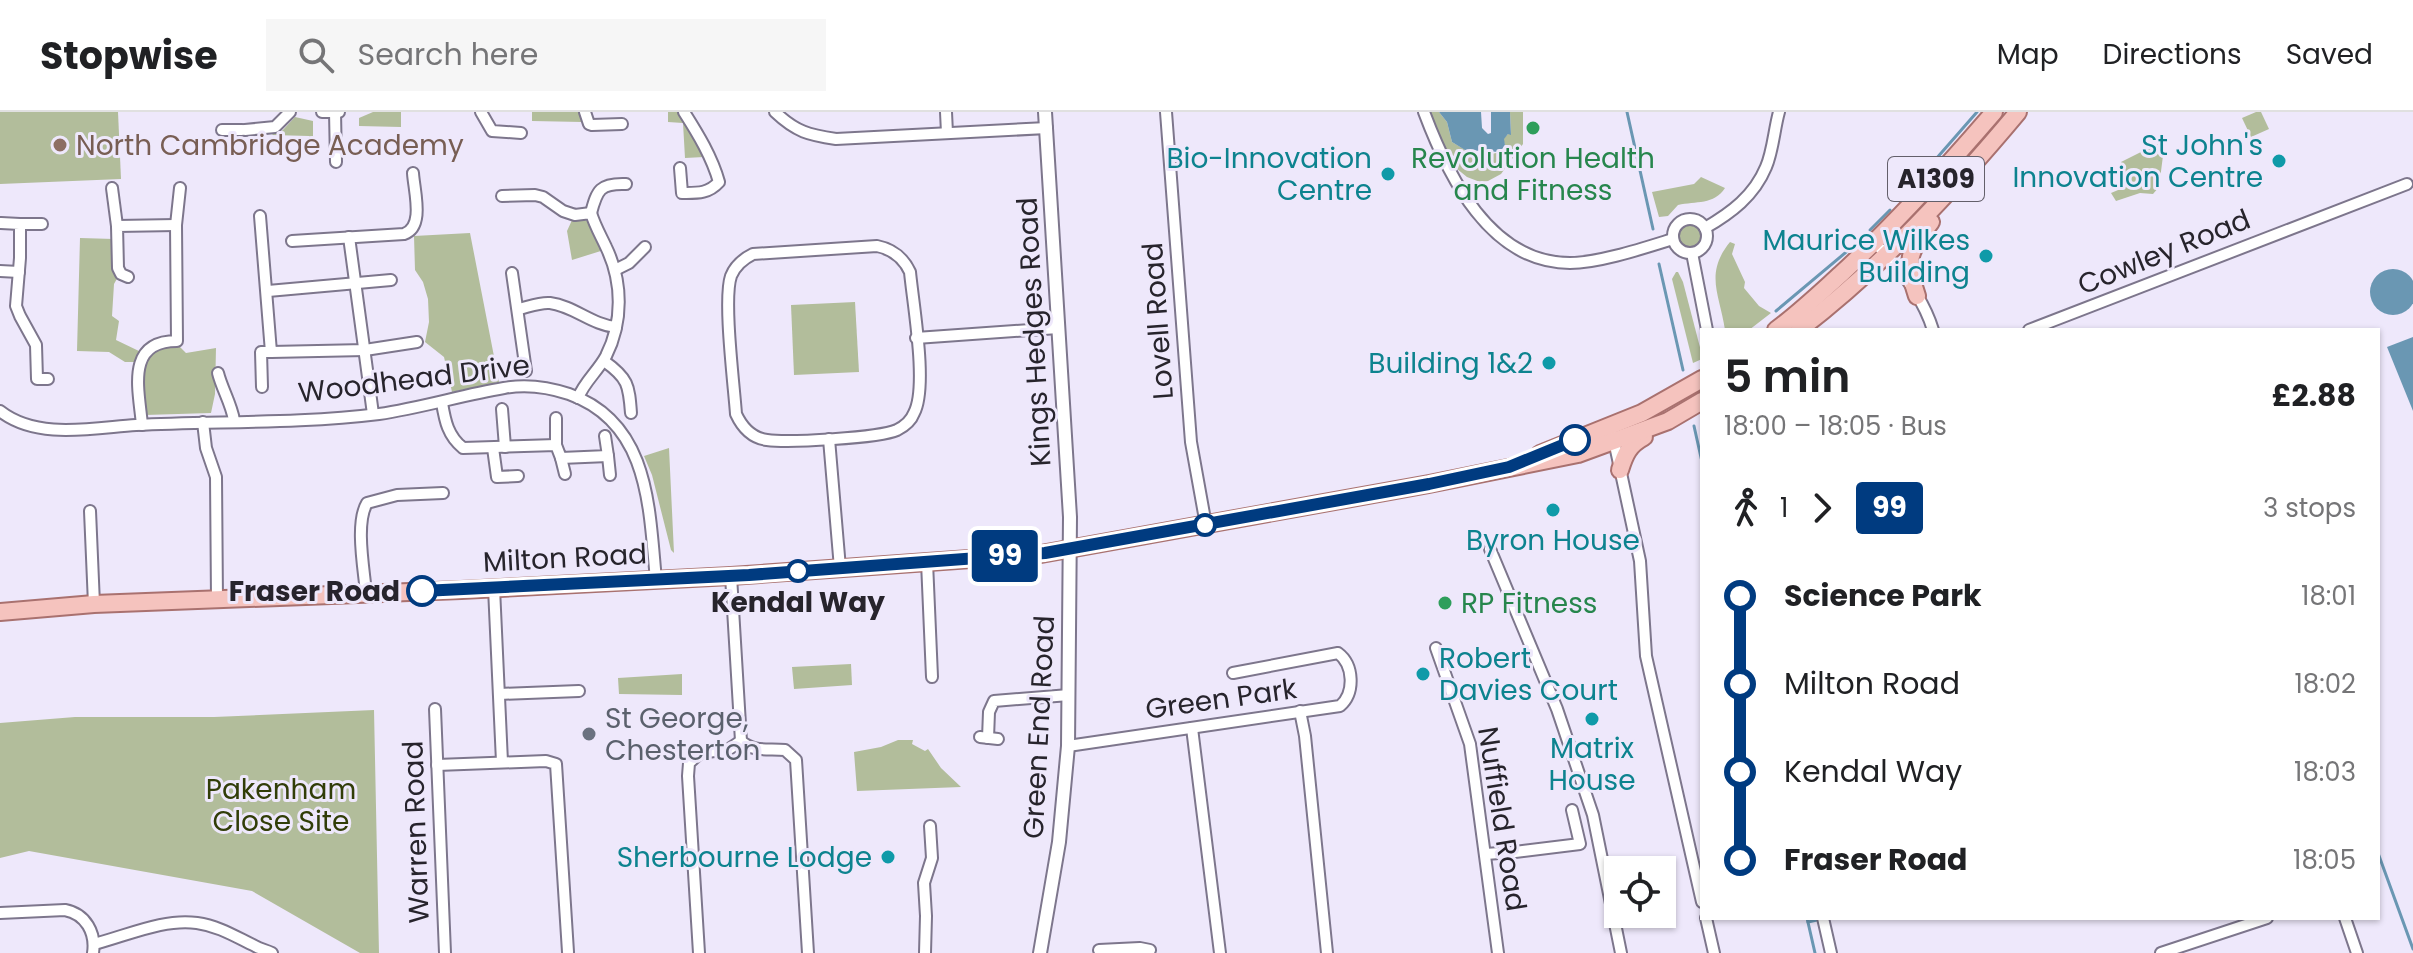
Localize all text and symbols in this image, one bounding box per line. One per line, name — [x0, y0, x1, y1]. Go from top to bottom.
search box — [266, 19, 826, 91]
text: Stopwise — [40, 29, 218, 82]
icon: search — [294, 33, 338, 77]
text: Search here — [358, 33, 538, 76]
text: Map — [1997, 35, 2059, 74]
text: Directions — [2103, 35, 2242, 74]
text: Saved — [2286, 35, 2373, 74]
marker: Revolution Health and Fitness — [1524, 119, 1542, 137]
place label: North Cambridge Academy — [76, 126, 464, 165]
place label: St John's Innovation Centre — [2012, 126, 2263, 197]
marker: North Cambridge Academy — [51, 136, 69, 154]
place label: Bio-Innovation Centre — [1166, 139, 1372, 210]
place label: Revolution Health and Fitness — [1411, 139, 1655, 210]
marker: St John's Innovation Centre — [2270, 152, 2288, 170]
road number: A1309 — [1888, 157, 1984, 201]
marker: Bio-Innovation Centre — [1379, 165, 1397, 183]
street label: Kings Hedges Road — [1007, 196, 1061, 468]
street label: Cowley Road — [2072, 200, 2256, 304]
place label: Maurice Wilkes Building — [1762, 221, 1970, 292]
street label: Lovell Road — [1133, 241, 1183, 401]
marker: Maurice Wilkes Building — [1977, 247, 1995, 265]
place label: Building 1&2 — [1368, 344, 1533, 383]
street label: Woodhead Drive — [296, 345, 532, 413]
text: 5 min — [1724, 346, 1850, 407]
marker: Building 1&2 — [1540, 354, 1558, 372]
text: £2.88 — [2272, 374, 2356, 417]
text: 18:00 – 18:05 · Bus — [1724, 408, 1947, 444]
unlabelled marker — [1560, 425, 1590, 455]
icon: walk — [1724, 486, 1768, 530]
icon: forward — [1800, 486, 1844, 530]
text: 99 — [1872, 488, 1907, 527]
text: 1 — [1780, 490, 1788, 526]
text: 3 stops — [2263, 490, 2356, 526]
marker: Byron House — [1544, 501, 1562, 519]
unlabelled marker — [1194, 514, 1216, 536]
place label: Byron House — [1466, 521, 1640, 560]
line badge: 99 — [969, 530, 1041, 582]
street label: Milton Road — [482, 534, 648, 582]
text: 99 — [988, 536, 1022, 575]
marker: Kendal Way — [787, 560, 809, 582]
place label: Fraser Road — [229, 572, 400, 611]
text: Science Park — [1784, 574, 1982, 617]
marker: Fraser Road — [407, 576, 437, 606]
text: 18:01 — [2301, 578, 2356, 614]
place label: Kendal Way — [711, 583, 885, 622]
place label: RP Fitness — [1461, 584, 1597, 623]
marker: RP Fitness — [1436, 594, 1454, 612]
street label: Green End Road — [1014, 614, 1064, 840]
place label: Robert Davies Court — [1439, 639, 1618, 710]
text: Milton Road — [1784, 662, 1960, 705]
marker: Robert Davies Court — [1414, 665, 1432, 683]
text: 18:02 — [2294, 666, 2356, 702]
street label: Green Park — [1143, 669, 1300, 729]
place label: St George, Chesterton — [605, 699, 761, 770]
marker: Matrix House — [1583, 710, 1601, 728]
street label: Nuffield Road — [1468, 724, 1536, 914]
marker: St George, Chesterton — [580, 725, 598, 743]
place label: Matrix House — [1548, 729, 1636, 800]
street label: Warren Road — [393, 740, 439, 924]
text: Kendal Way — [1784, 750, 1962, 793]
text: 18:03 — [2294, 754, 2356, 790]
park label: Pakenham Close Site — [206, 770, 356, 841]
place label: Sherbourne Lodge — [617, 838, 872, 877]
text: Fraser Road — [1784, 838, 1967, 881]
text: 18:05 — [2293, 842, 2356, 878]
marker: Sherbourne Lodge — [879, 848, 897, 866]
map controls — [1604, 856, 1676, 928]
button: locate — [1604, 856, 1676, 928]

